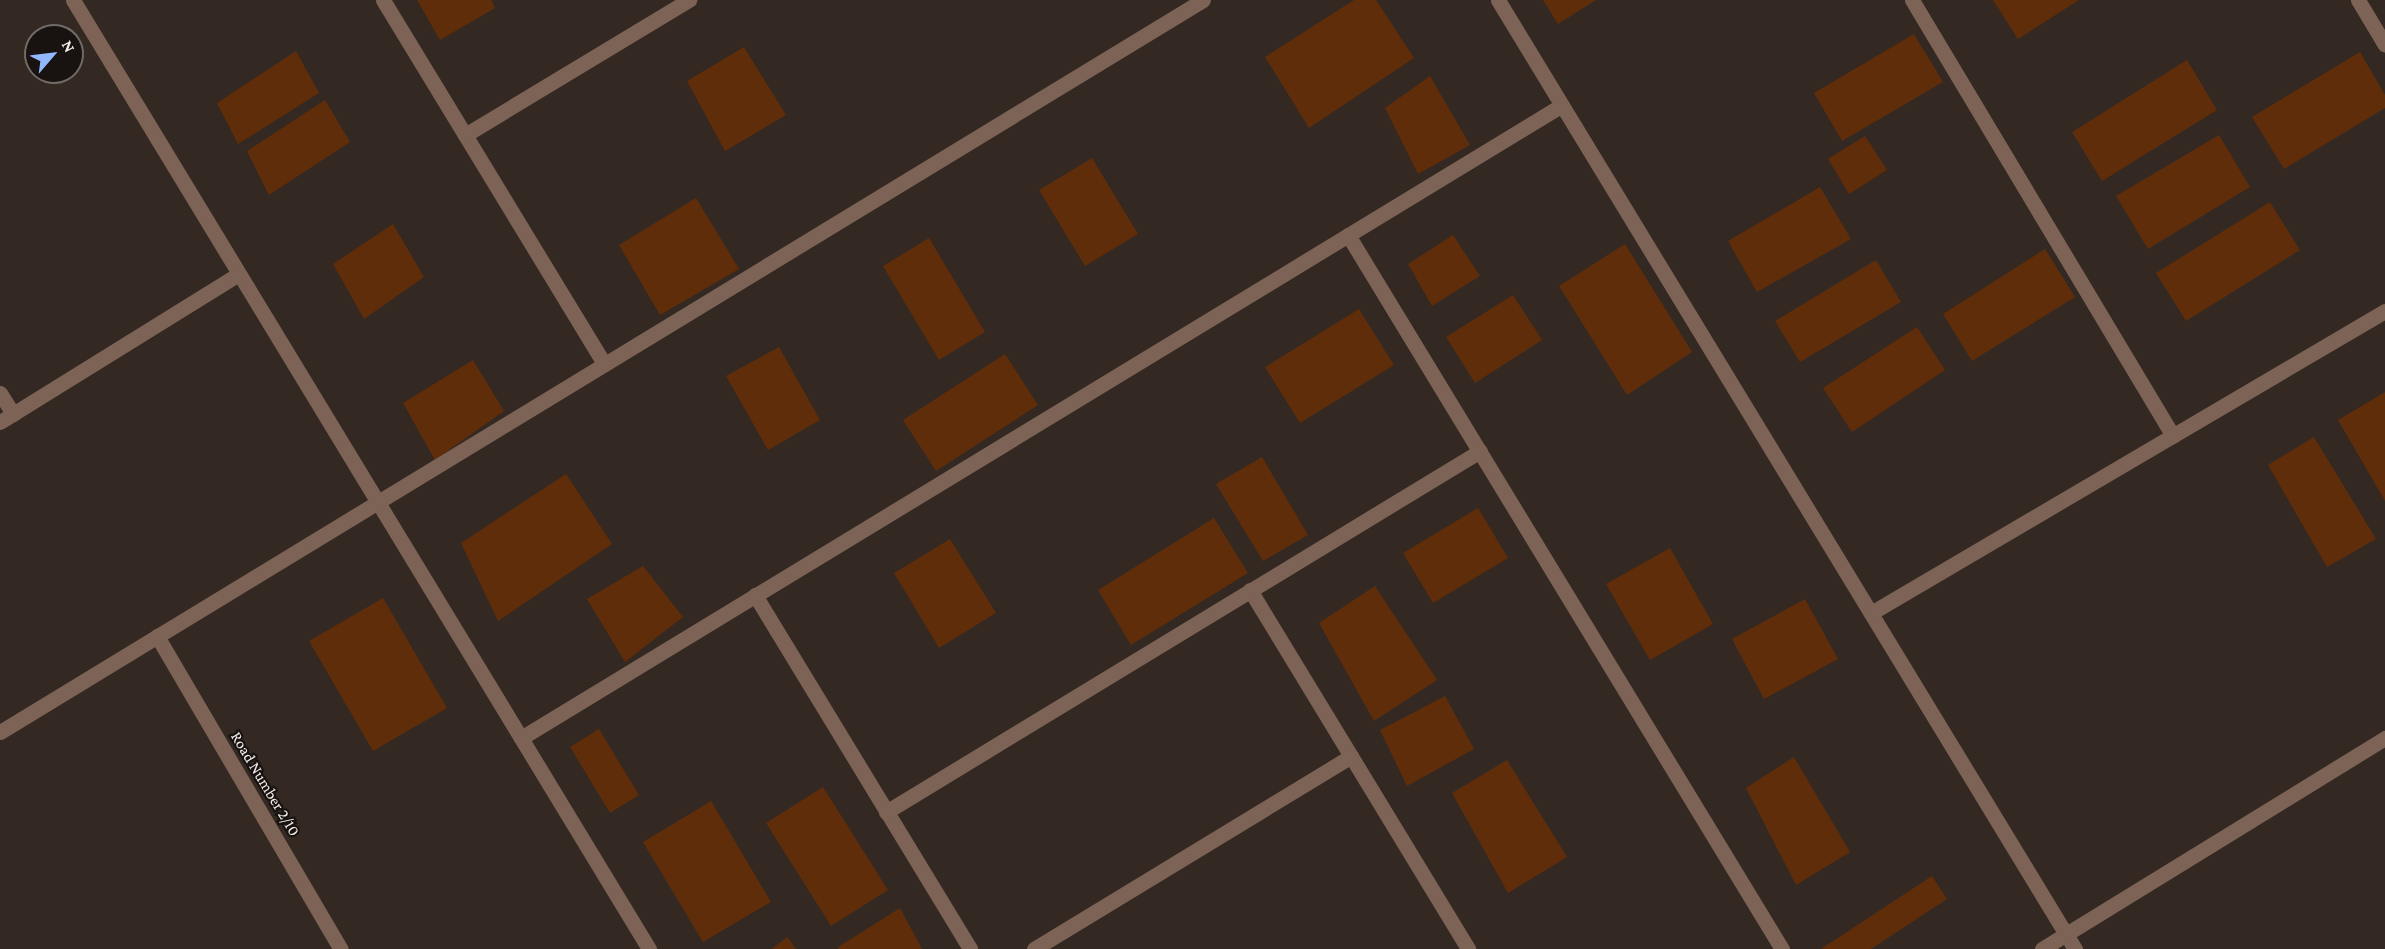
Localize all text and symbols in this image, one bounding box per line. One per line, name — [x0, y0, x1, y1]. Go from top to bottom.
north arrow — [24, 24, 84, 84]
text: N — [59, 37, 79, 55]
street label: Road Number 2/10 — [226, 728, 304, 840]

